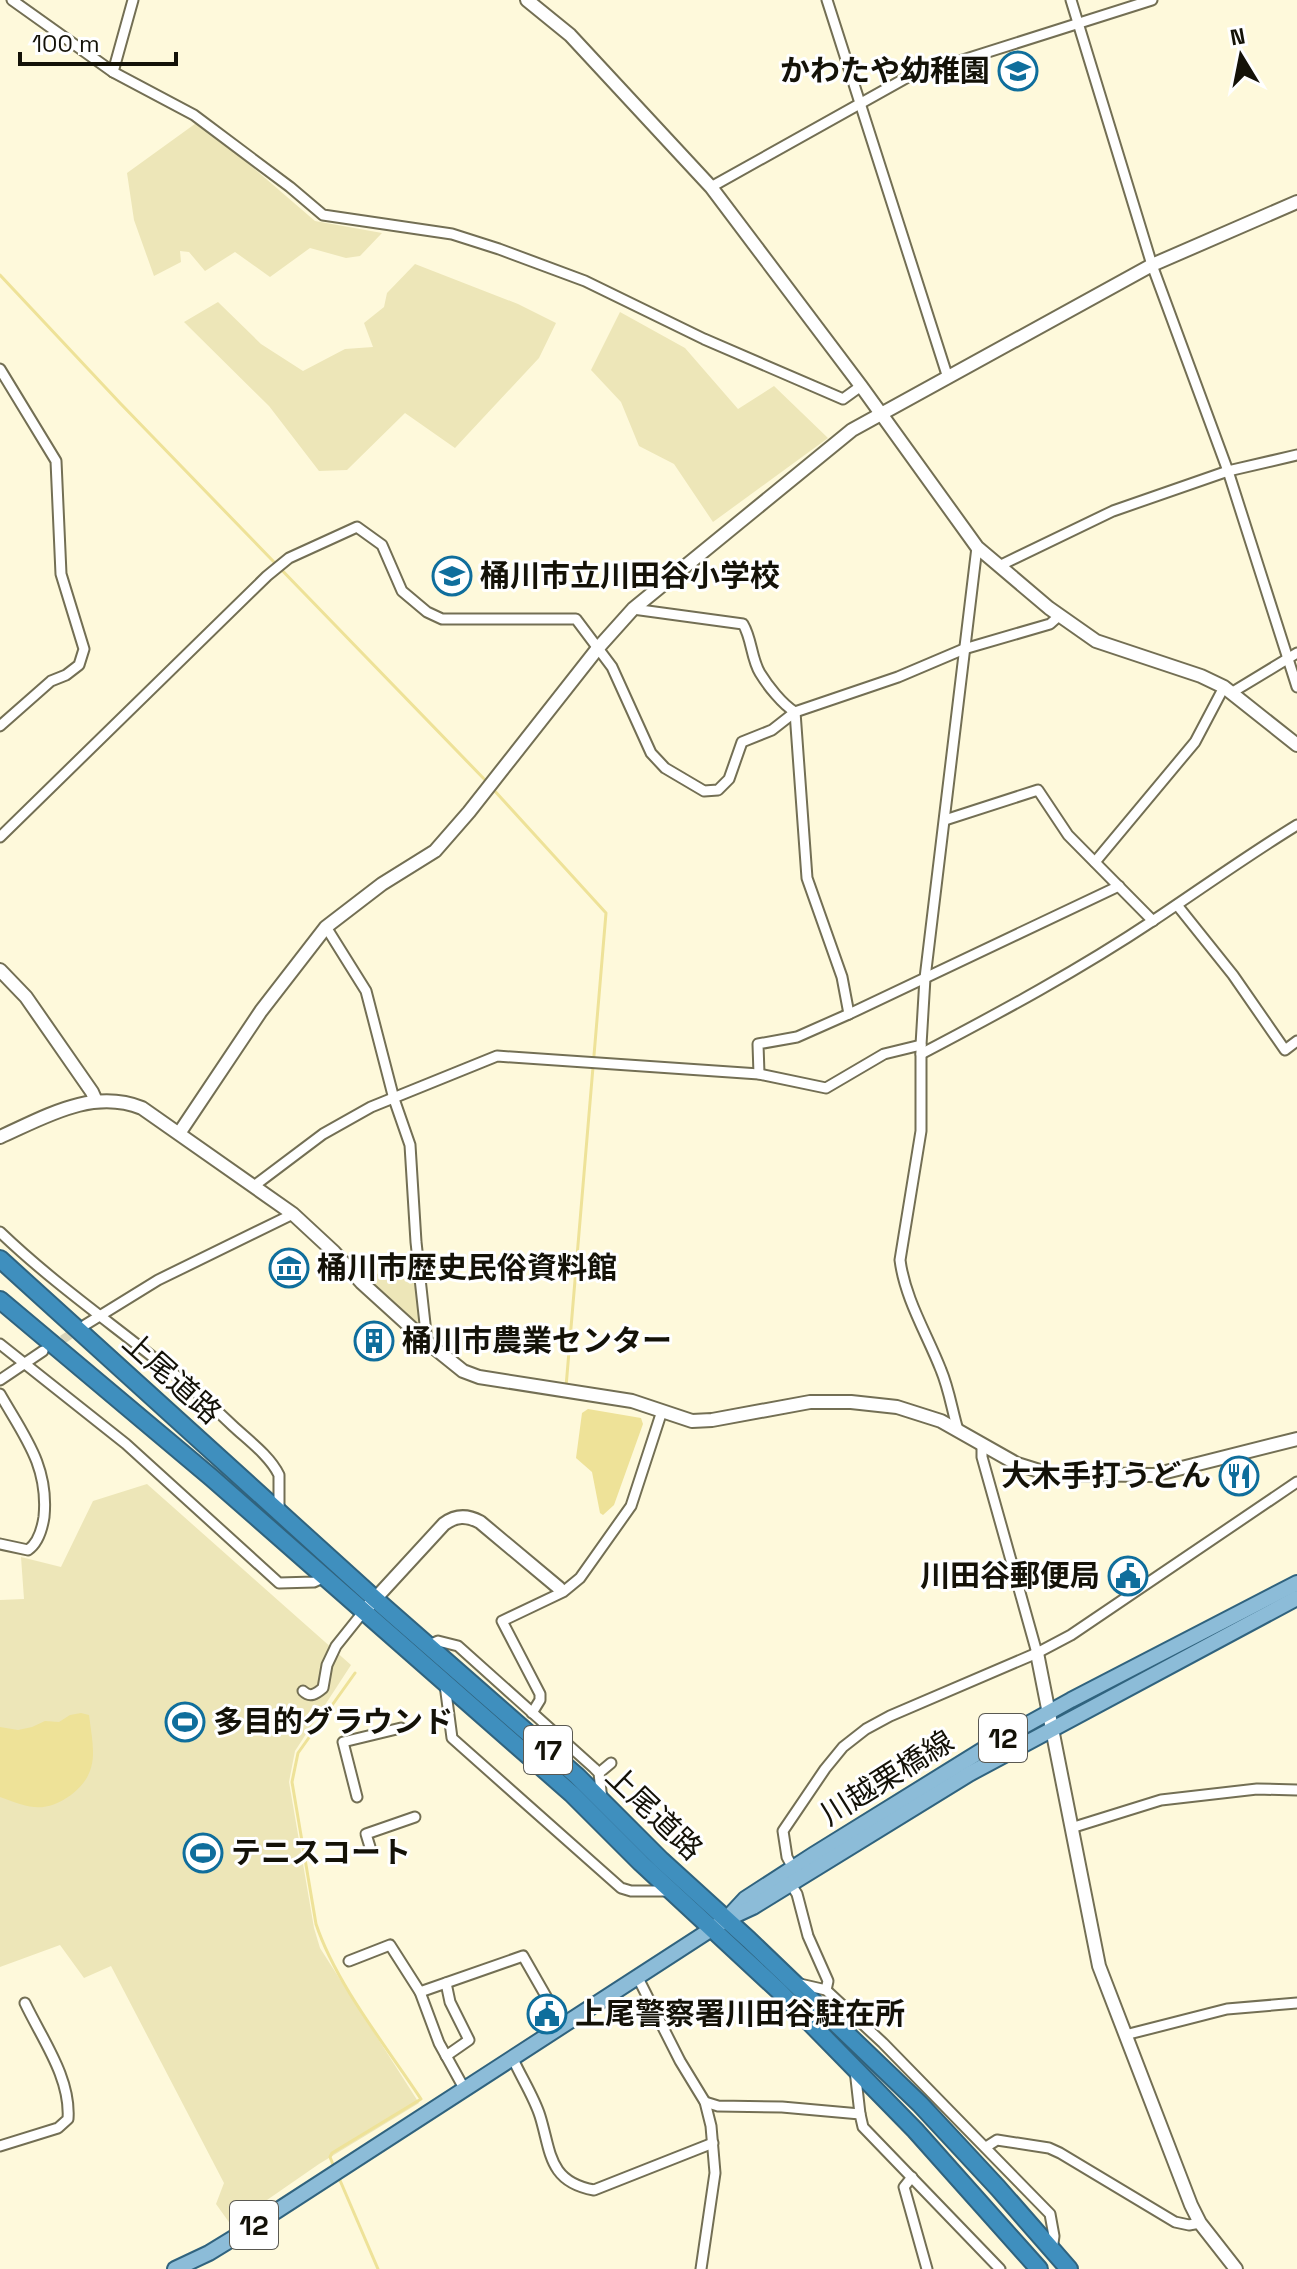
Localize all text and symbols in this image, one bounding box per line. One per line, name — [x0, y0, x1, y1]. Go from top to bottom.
scale bar — [20, 16, 176, 66]
north arrow — [1201, 16, 1281, 96]
text: N — [1228, 21, 1247, 51]
text: 100 m — [32, 28, 100, 59]
school or university icon: かわたや幼稚園 — [997, 50, 1039, 92]
place label: かわたや幼稚園 — [780, 51, 990, 90]
school or university icon: 桶川市立川田谷小学校 — [431, 555, 473, 597]
place label: 桶川市立川田谷小学校 — [480, 556, 780, 595]
museum icon: 桶川市歴史民俗資料館 — [268, 1247, 310, 1289]
place label: 桶川市歴史民俗資料館 — [317, 1248, 617, 1287]
building icon: 桶川市農業センター — [353, 1320, 395, 1362]
place label: 桶川市農業センター — [402, 1321, 672, 1360]
street label: 上尾道路 — [115, 1323, 230, 1432]
restaurant icon: 大木手打うどん — [1218, 1455, 1260, 1497]
place label: 大木手打うどん — [1001, 1456, 1211, 1495]
public building icon: 川田谷郵便局 — [1107, 1555, 1149, 1597]
place label: 川田谷郵便局 — [920, 1556, 1100, 1595]
sports icon: 多目的グラウンド — [164, 1701, 206, 1743]
place label: 多目的グラウンド — [213, 1702, 453, 1741]
road number: 12 — [979, 1714, 1027, 1762]
street label: 川越栗橋線 — [813, 1721, 961, 1834]
road number: 17 — [524, 1726, 572, 1774]
street label: 上尾道路 — [598, 1757, 711, 1868]
sports icon: テニスコート — [182, 1832, 224, 1874]
place label: テニスコート — [231, 1833, 411, 1872]
public building icon: 上尾警察署川田谷駐在所 — [526, 1993, 568, 2035]
place label: 上尾警察署川田谷駐在所 — [575, 1994, 905, 2033]
road number: 12 — [230, 2201, 278, 2249]

